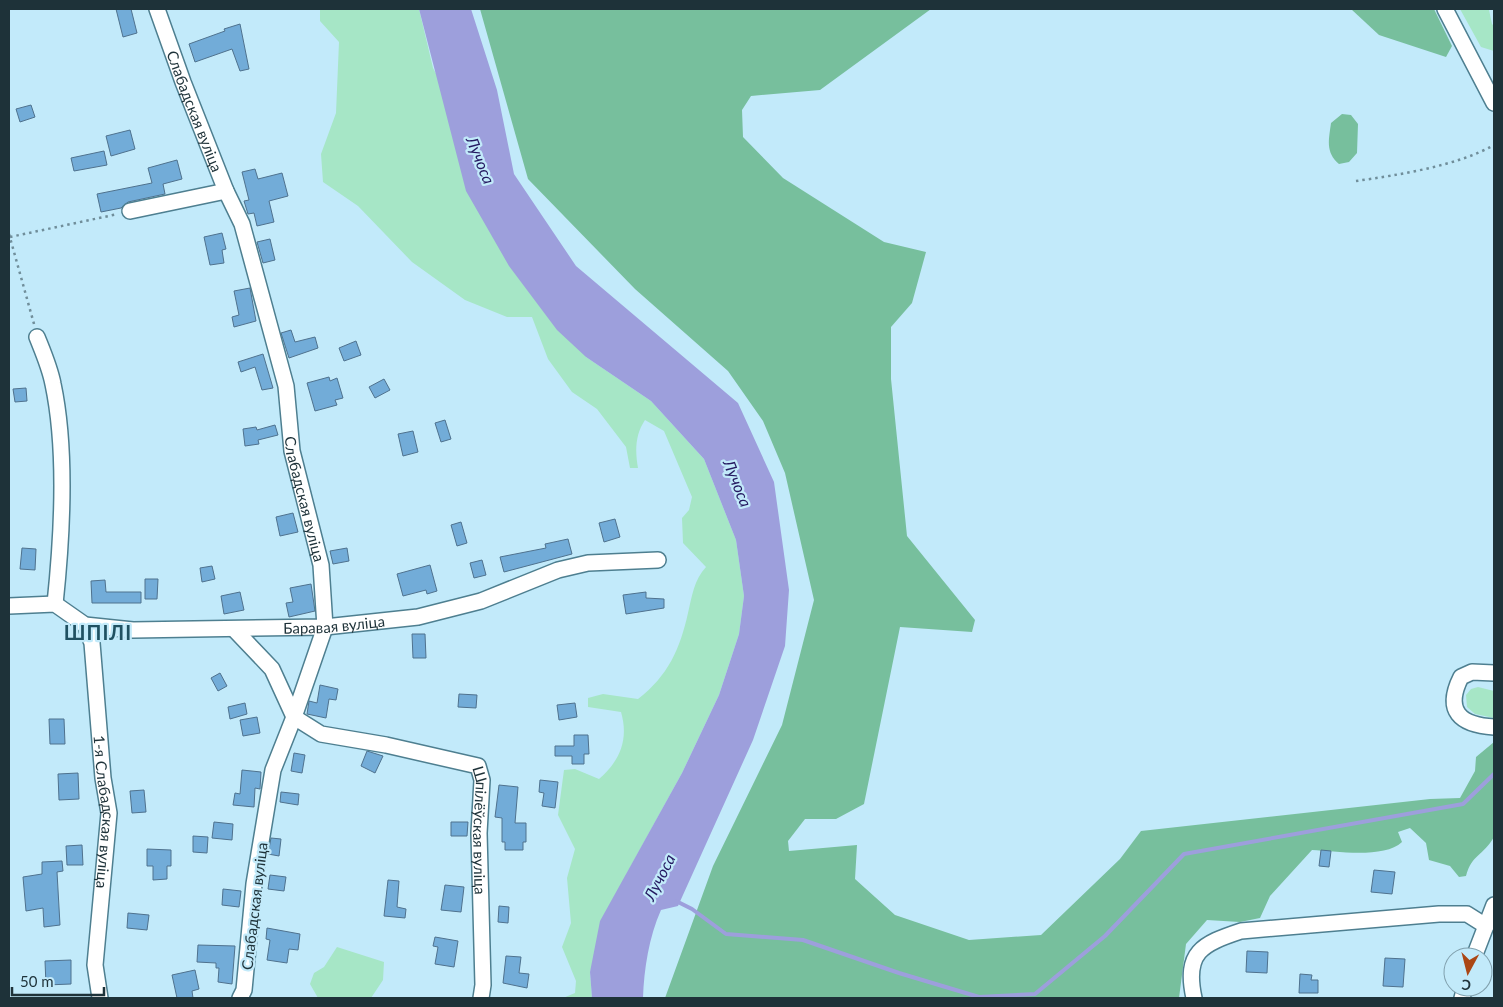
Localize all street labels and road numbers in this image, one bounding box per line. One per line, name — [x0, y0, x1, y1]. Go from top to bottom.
street label: Слабадская вуліца — [164, 48, 227, 174]
street label: Слабадская вуліца — [282, 435, 329, 564]
street label: Баравая вуліца — [283, 612, 386, 637]
street label: 1-я Слабадская вуліца — [91, 735, 118, 889]
street label: Шпілёўская вуліца — [469, 764, 491, 895]
street label: Слабадская вуліца — [237, 841, 271, 971]

